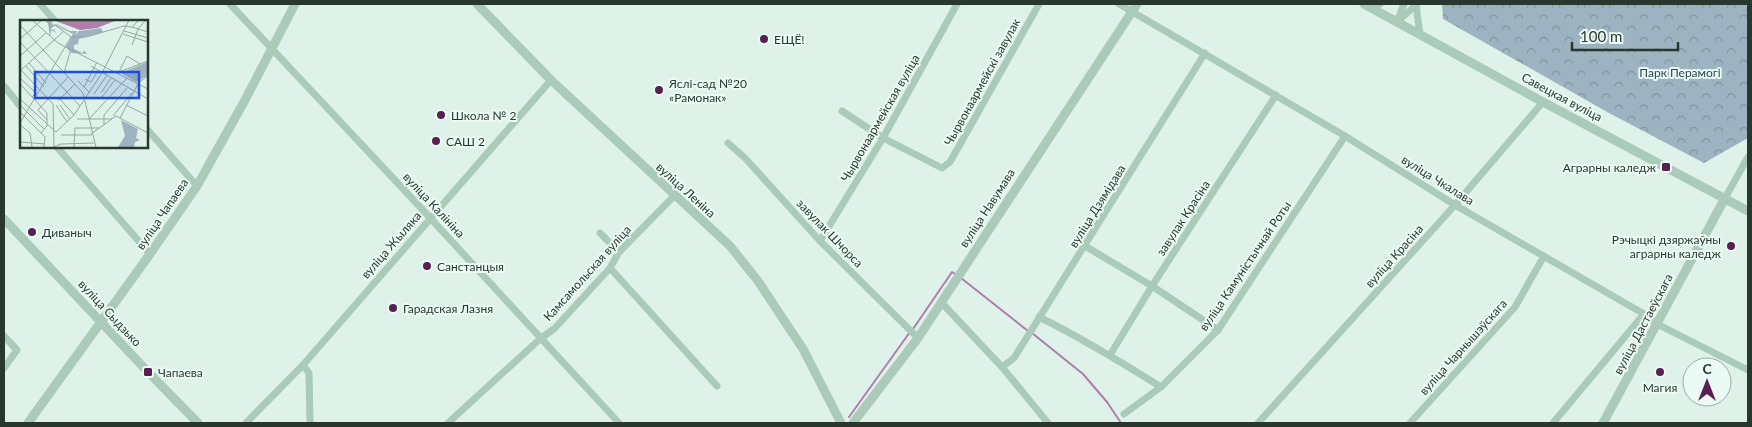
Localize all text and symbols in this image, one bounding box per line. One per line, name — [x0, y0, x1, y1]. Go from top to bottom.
street label: Чырвонаармейскі завулак — [941, 15, 1024, 148]
inset map — [20, 20, 148, 148]
scale bar — [1572, 20, 1678, 52]
text: 100 m — [1580, 27, 1622, 45]
place label: ЕЩЁ! — [774, 32, 805, 47]
marker: ЕЩЁ! — [758, 33, 770, 45]
street label: Чырвонаармейская вуліца — [837, 52, 923, 184]
park label: Парк Перамогі — [1639, 65, 1721, 80]
street label: Савецкая вуліца — [1519, 69, 1605, 125]
place label: Яслі-сад №20 «Рамонак» — [668, 76, 747, 105]
marker: Яслі-сад №20 «Рамонак» — [653, 84, 665, 96]
place label: Школа № 2 — [451, 108, 516, 123]
marker: Школа № 2 — [435, 109, 447, 121]
place label: САШ 2 — [446, 134, 485, 149]
marker: САШ 2 — [430, 135, 442, 147]
street label: вуліца Чкалава — [1399, 152, 1477, 208]
street label: вуліца Леніна — [653, 159, 719, 221]
place label: Аграрны каледж — [1563, 160, 1657, 175]
marker: Аграрны каледж — [1660, 161, 1672, 173]
street label: вуліца Дзямідава — [1065, 162, 1129, 250]
street label: вуліца Навумава — [956, 166, 1018, 250]
street label: вуліца Калініна — [400, 169, 468, 241]
street label: вуліца Чапаева — [133, 176, 191, 252]
street label: завулак Красіна — [1153, 177, 1213, 259]
street label: завулак Шчорса — [794, 196, 866, 270]
street label: вуліца Камуністычнай Роты — [1196, 198, 1294, 334]
street label: вуліца Жыляка — [358, 208, 424, 282]
street label: вуліца Красіна — [1362, 221, 1426, 291]
street label: Камсамольская вуліца — [540, 222, 634, 324]
place label: Диваныч — [42, 225, 92, 240]
marker: Диваныч — [26, 226, 38, 238]
place label: Рэчыцкі дзяржаўны аграрны каледж — [1612, 232, 1722, 261]
marker: Рэчыцкі дзяржаўны аграрны каледж — [1725, 240, 1737, 252]
place label: Санстанцыя — [437, 259, 504, 274]
marker: Санстанцыя — [421, 260, 433, 272]
street label: вуліца Дастаеўскага — [1610, 271, 1676, 377]
street label: вуліца Сыдзько — [75, 277, 145, 350]
street label: вуліца Чарнышэўскага — [1416, 296, 1510, 398]
place label: Гарадская Лазня — [403, 301, 493, 316]
marker: Гарадская Лазня — [387, 302, 399, 314]
north arrow — [1682, 357, 1732, 407]
text: С — [1702, 360, 1712, 377]
place label: Чапаева — [158, 365, 203, 380]
marker: Чапаева — [142, 366, 154, 378]
marker: Магия — [1654, 366, 1666, 378]
place label: Магия — [1643, 380, 1677, 395]

